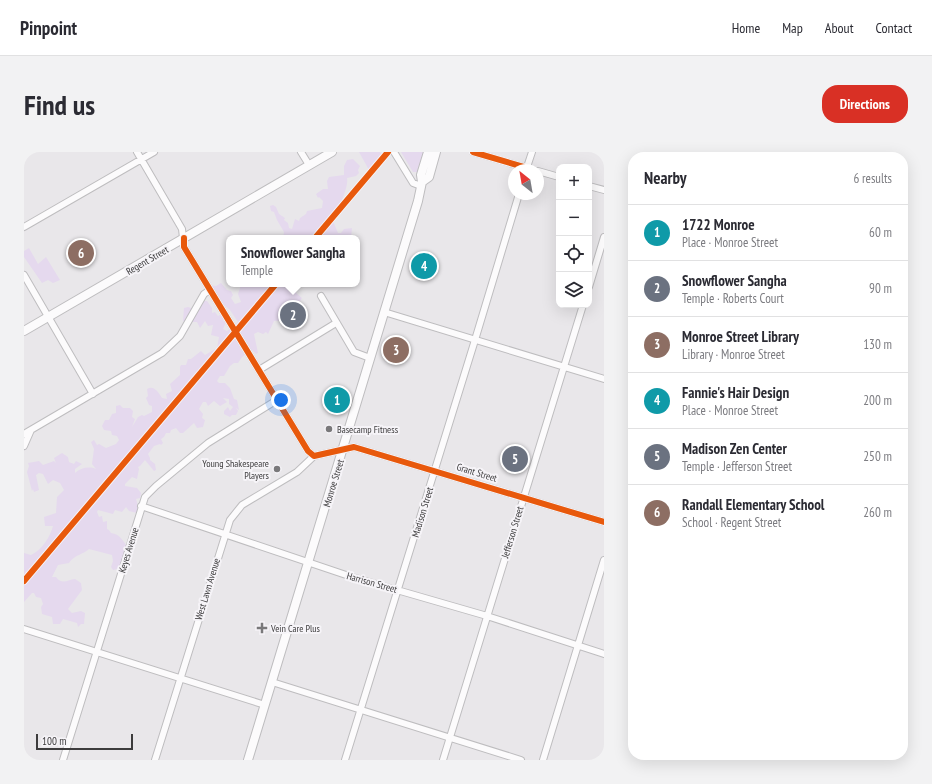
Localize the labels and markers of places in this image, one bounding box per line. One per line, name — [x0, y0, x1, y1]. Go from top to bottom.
pin: 6 — [68, 238, 94, 268]
pin: 4 — [411, 251, 437, 281]
pin: 2 — [280, 300, 306, 330]
pin: 3 — [383, 335, 409, 365]
pin: 1 — [324, 385, 350, 415]
place label: Basecamp Fitness — [337, 423, 399, 436]
marker: Basecamp Fitness — [324, 424, 334, 434]
pin: 5 — [502, 444, 528, 474]
place label: Young Shakespeare Players — [202, 457, 270, 482]
marker: Young Shakespeare Players — [272, 464, 282, 474]
marker: Vein Care Plus — [256, 622, 268, 634]
place label: Vein Care Plus — [270, 622, 321, 635]

